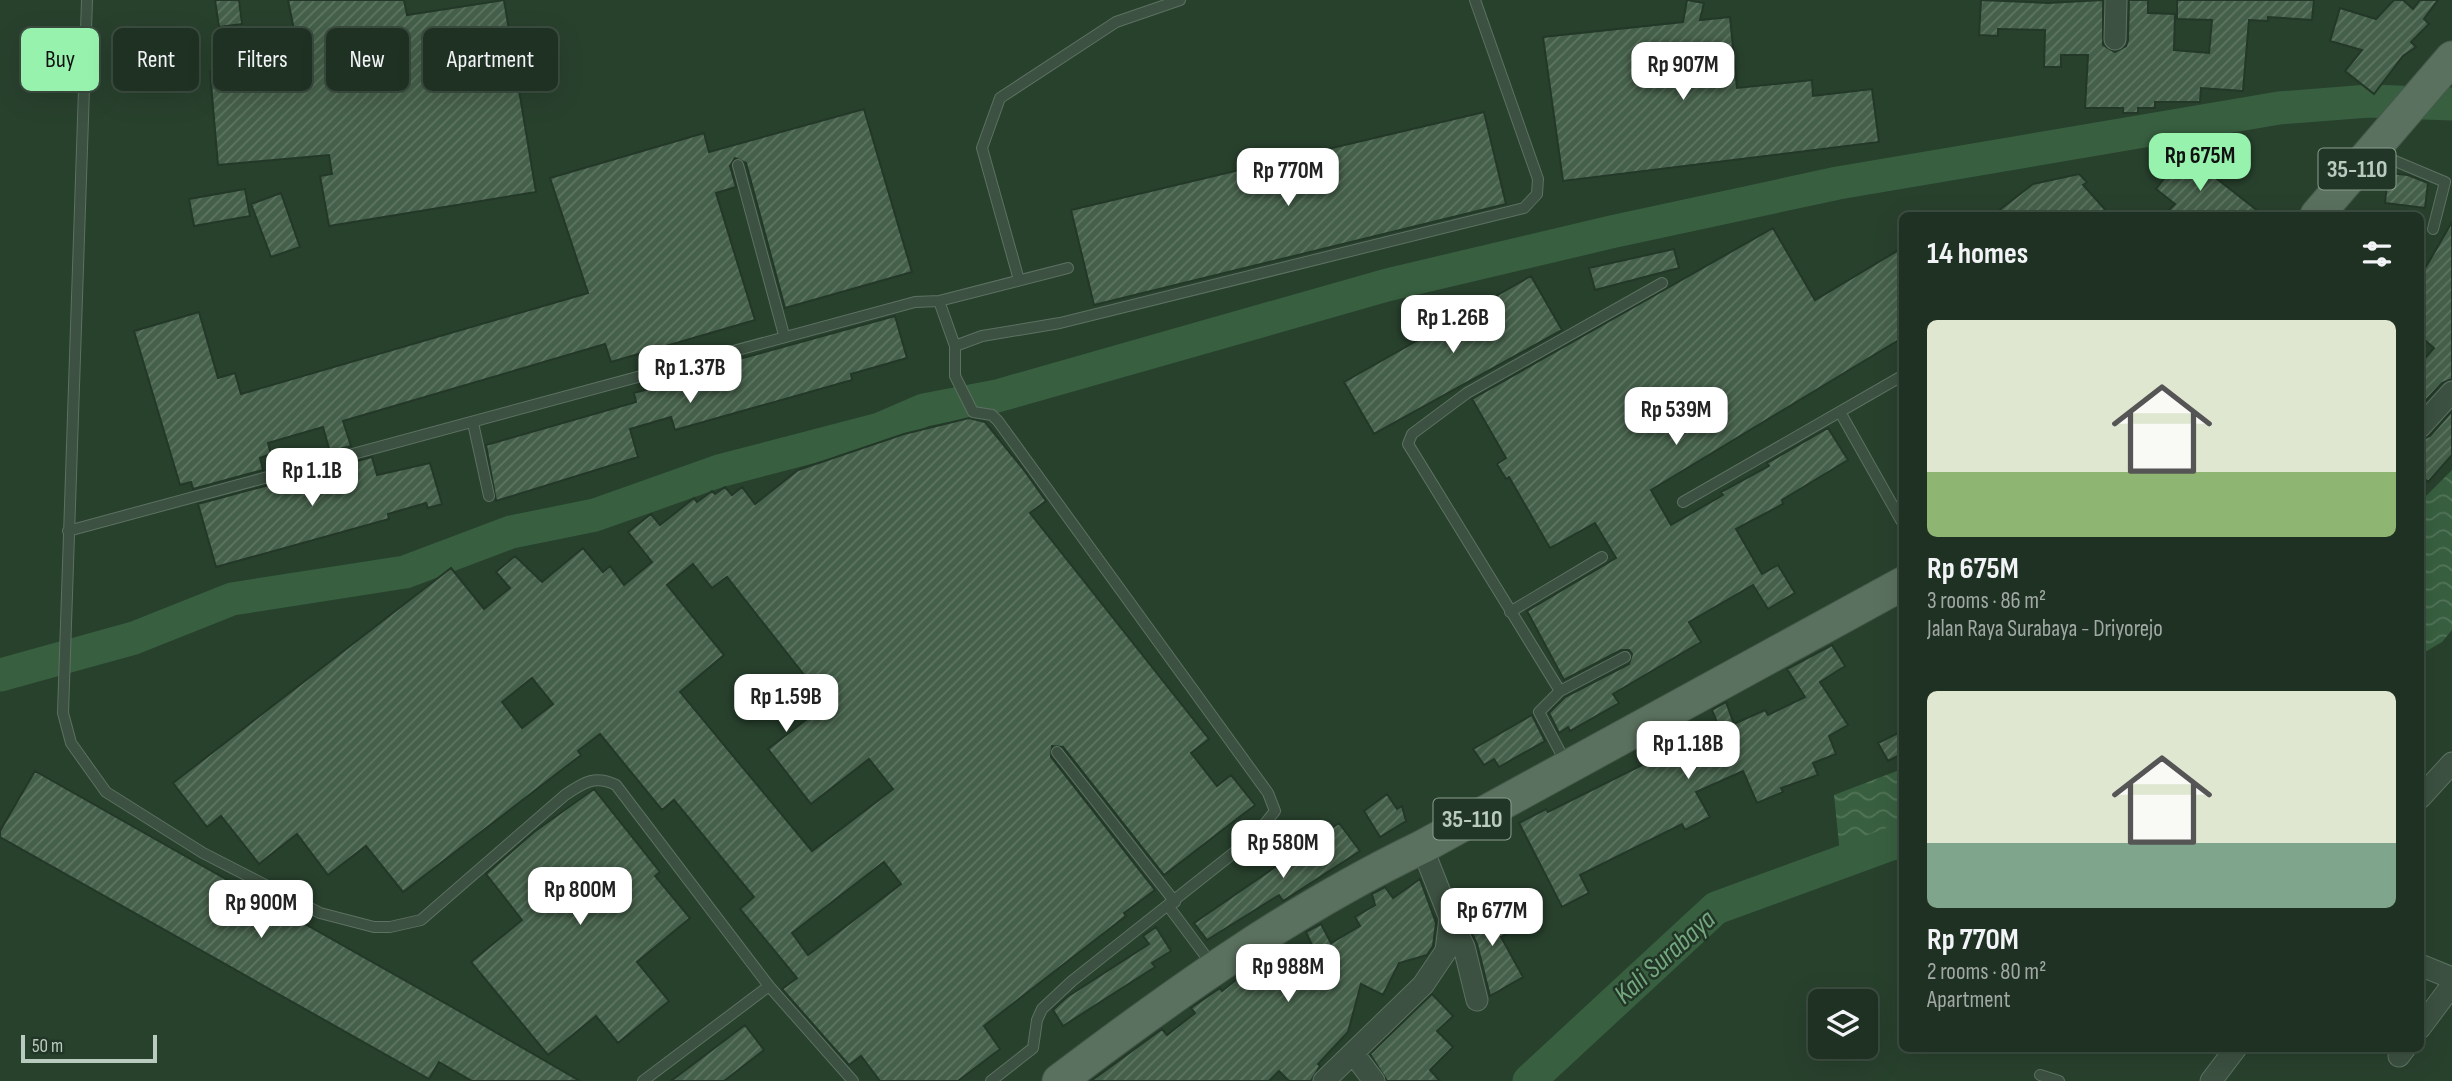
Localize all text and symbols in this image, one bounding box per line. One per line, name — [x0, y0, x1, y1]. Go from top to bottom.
chip: Buy — [21, 28, 99, 91]
chip: Rent — [113, 28, 199, 91]
chip: Filters — [213, 28, 312, 91]
chip: New — [326, 28, 409, 91]
chip: Apartment — [423, 28, 558, 91]
pin: Rp 907M — [1618, 42, 1748, 102]
text: Rp 907M — [1647, 51, 1719, 79]
pin: Rp 675M — [2135, 134, 2265, 193]
text: Rp 675M — [2165, 142, 2235, 170]
pin: Rp 770M — [1223, 148, 1353, 208]
road number: 35-110 — [2318, 148, 2396, 190]
text: Rp 770M — [1253, 157, 1323, 185]
icon: filters — [2358, 235, 2396, 273]
text: 14 homes — [1927, 236, 2028, 272]
pin: Rp 1.26B — [1381, 296, 1525, 355]
text: Rp 1.26B — [1417, 304, 1489, 332]
pin: Rp 1.37B — [618, 346, 762, 405]
text: Rp 1.37B — [654, 354, 726, 382]
icon: home — [2099, 366, 2225, 492]
pin: Rp 539M — [1611, 388, 1741, 447]
text: Rp 539M — [1641, 396, 1711, 424]
pin: Rp 1.1B — [247, 448, 377, 508]
text: Rp 1.1B — [282, 457, 342, 485]
text: Rp 675M — [1927, 551, 2019, 587]
text: 3 rooms · 86 m² — [1927, 587, 2046, 615]
text: Jalan Raya Surabaya - Driyorejo — [1927, 615, 2163, 643]
pin: Rp 1.59B — [714, 674, 858, 734]
text: Rp 1.59B — [750, 683, 822, 711]
pin: Rp 1.18B — [1616, 722, 1760, 781]
text: Rp 1.18B — [1653, 730, 1723, 758]
icon: home — [2099, 737, 2225, 863]
road number: 35-110 — [1434, 798, 1510, 840]
pin: Rp 580M — [1218, 820, 1348, 880]
text: Rp 580M — [1247, 829, 1319, 857]
pin: Rp 800M — [515, 867, 645, 927]
text: Rp 800M — [544, 876, 616, 904]
pin: Rp 900M — [196, 880, 326, 940]
pin: Rp 677M — [1427, 888, 1557, 948]
text: Rp 900M — [225, 889, 297, 917]
text: Rp 677M — [1457, 897, 1527, 925]
water label: Kali Surabaya — [1608, 903, 1723, 1011]
text: Rp 770M — [1927, 922, 2019, 958]
pin: Rp 988M — [1223, 944, 1353, 1004]
text: Rp 988M — [1252, 953, 1324, 981]
text: 2 rooms · 80 m² — [1927, 958, 2046, 986]
text: Apartment — [1927, 986, 2011, 1014]
map controls — [1808, 989, 1878, 1059]
button: layers — [1808, 989, 1878, 1059]
scale bar — [21, 1032, 158, 1064]
text: 50 m — [32, 1035, 63, 1058]

